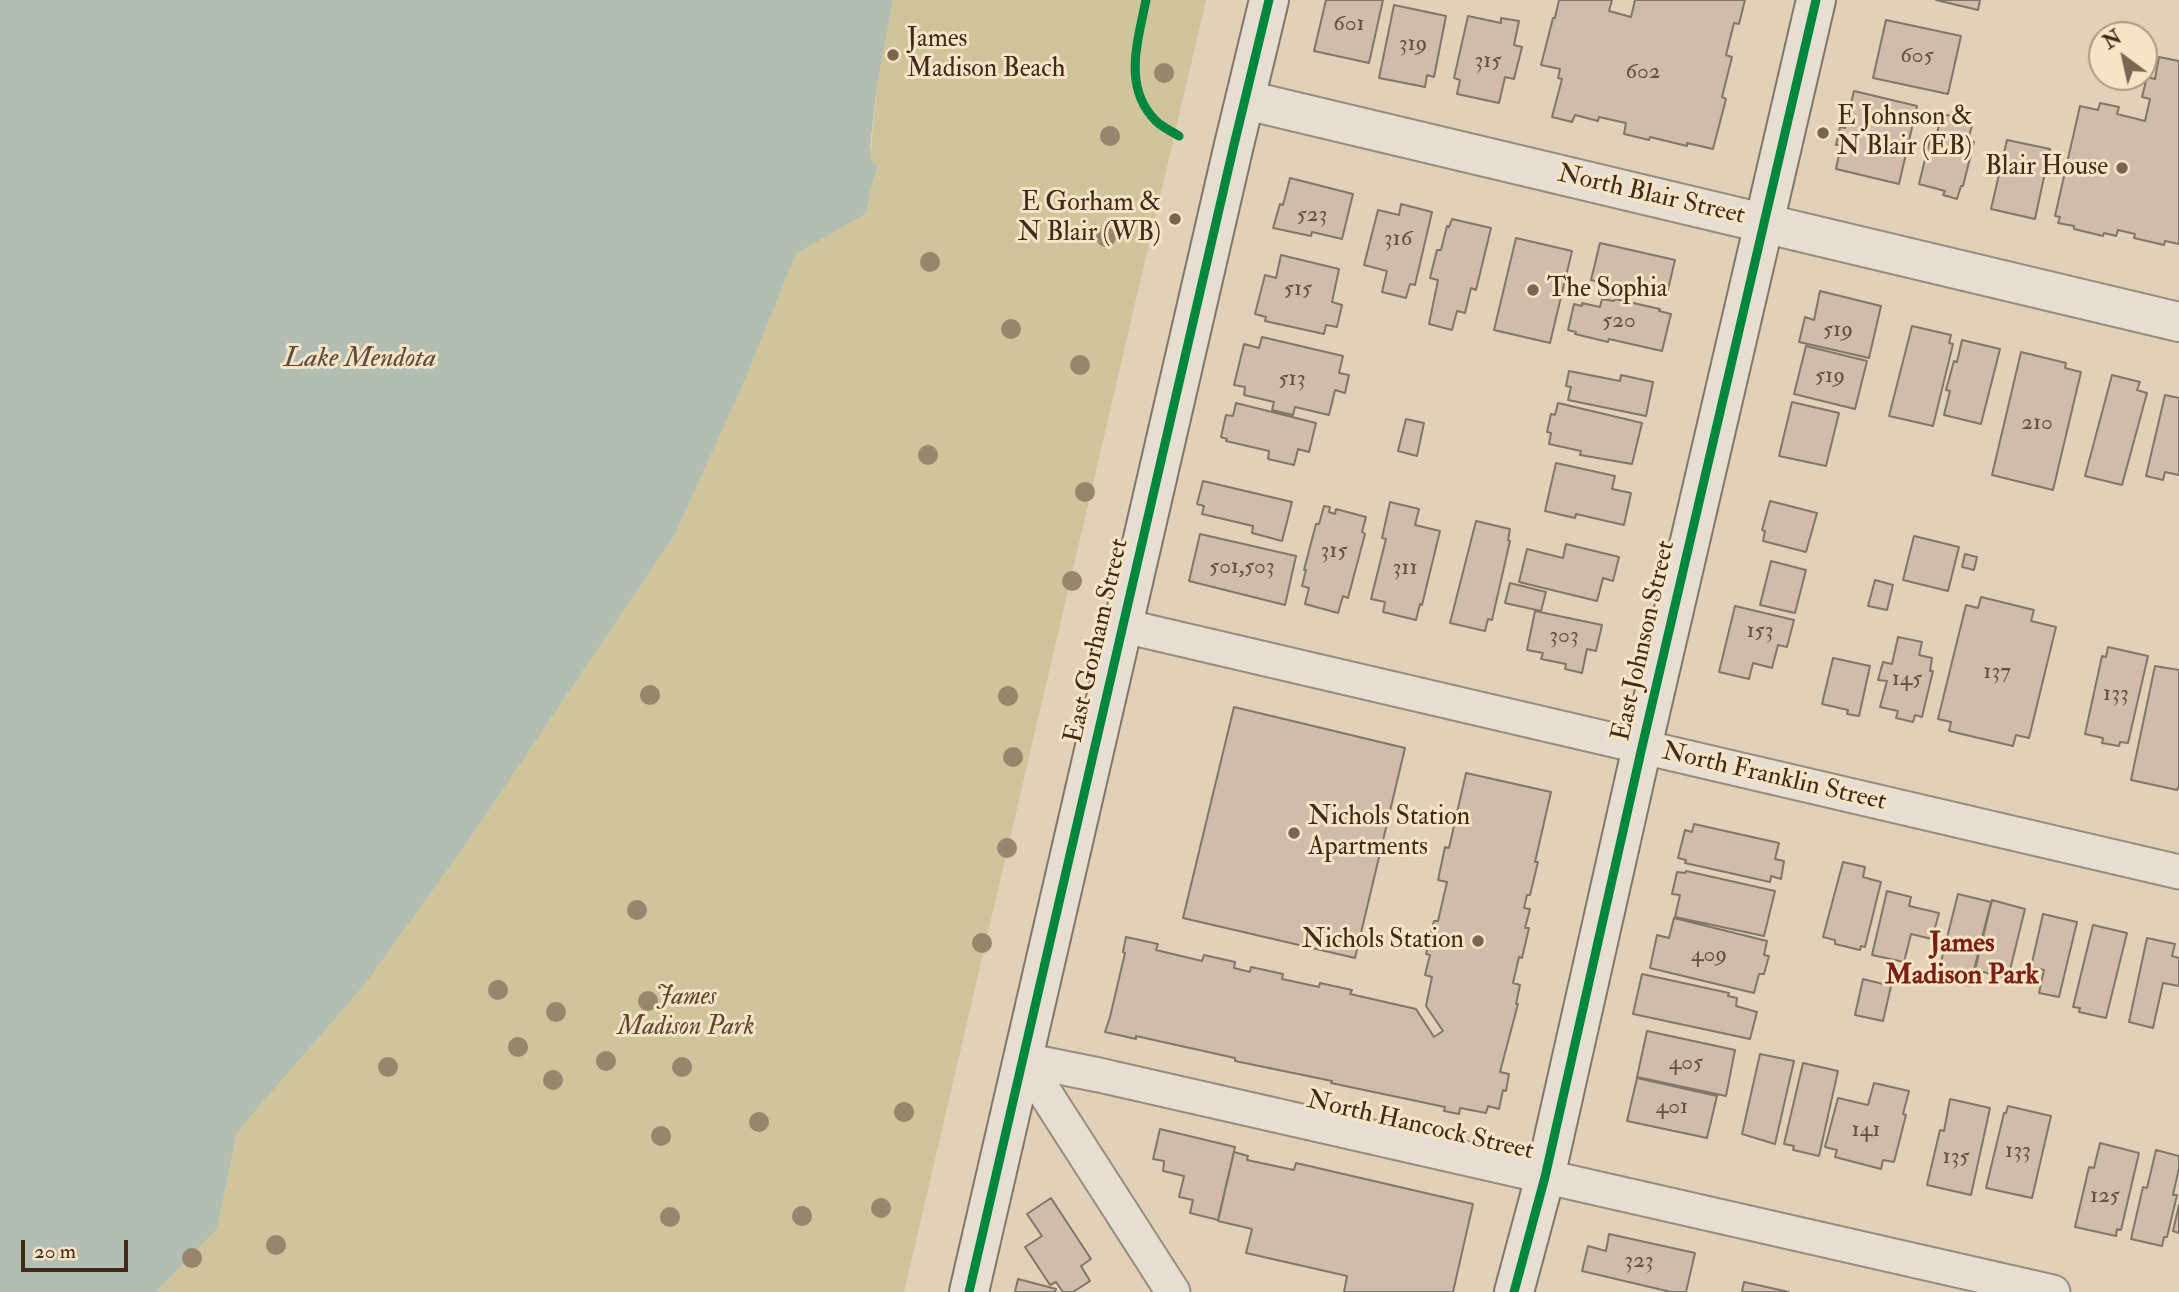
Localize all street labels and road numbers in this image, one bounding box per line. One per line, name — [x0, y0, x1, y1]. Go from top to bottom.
street label: North Blair Street — [1554, 159, 1748, 233]
street label: East Gorham Street — [1059, 536, 1137, 746]
street label: East Johnson Street — [1607, 538, 1683, 744]
street label: North Franklin Street — [1659, 737, 1889, 819]
street label: North Hancock Street — [1304, 1086, 1536, 1168]

